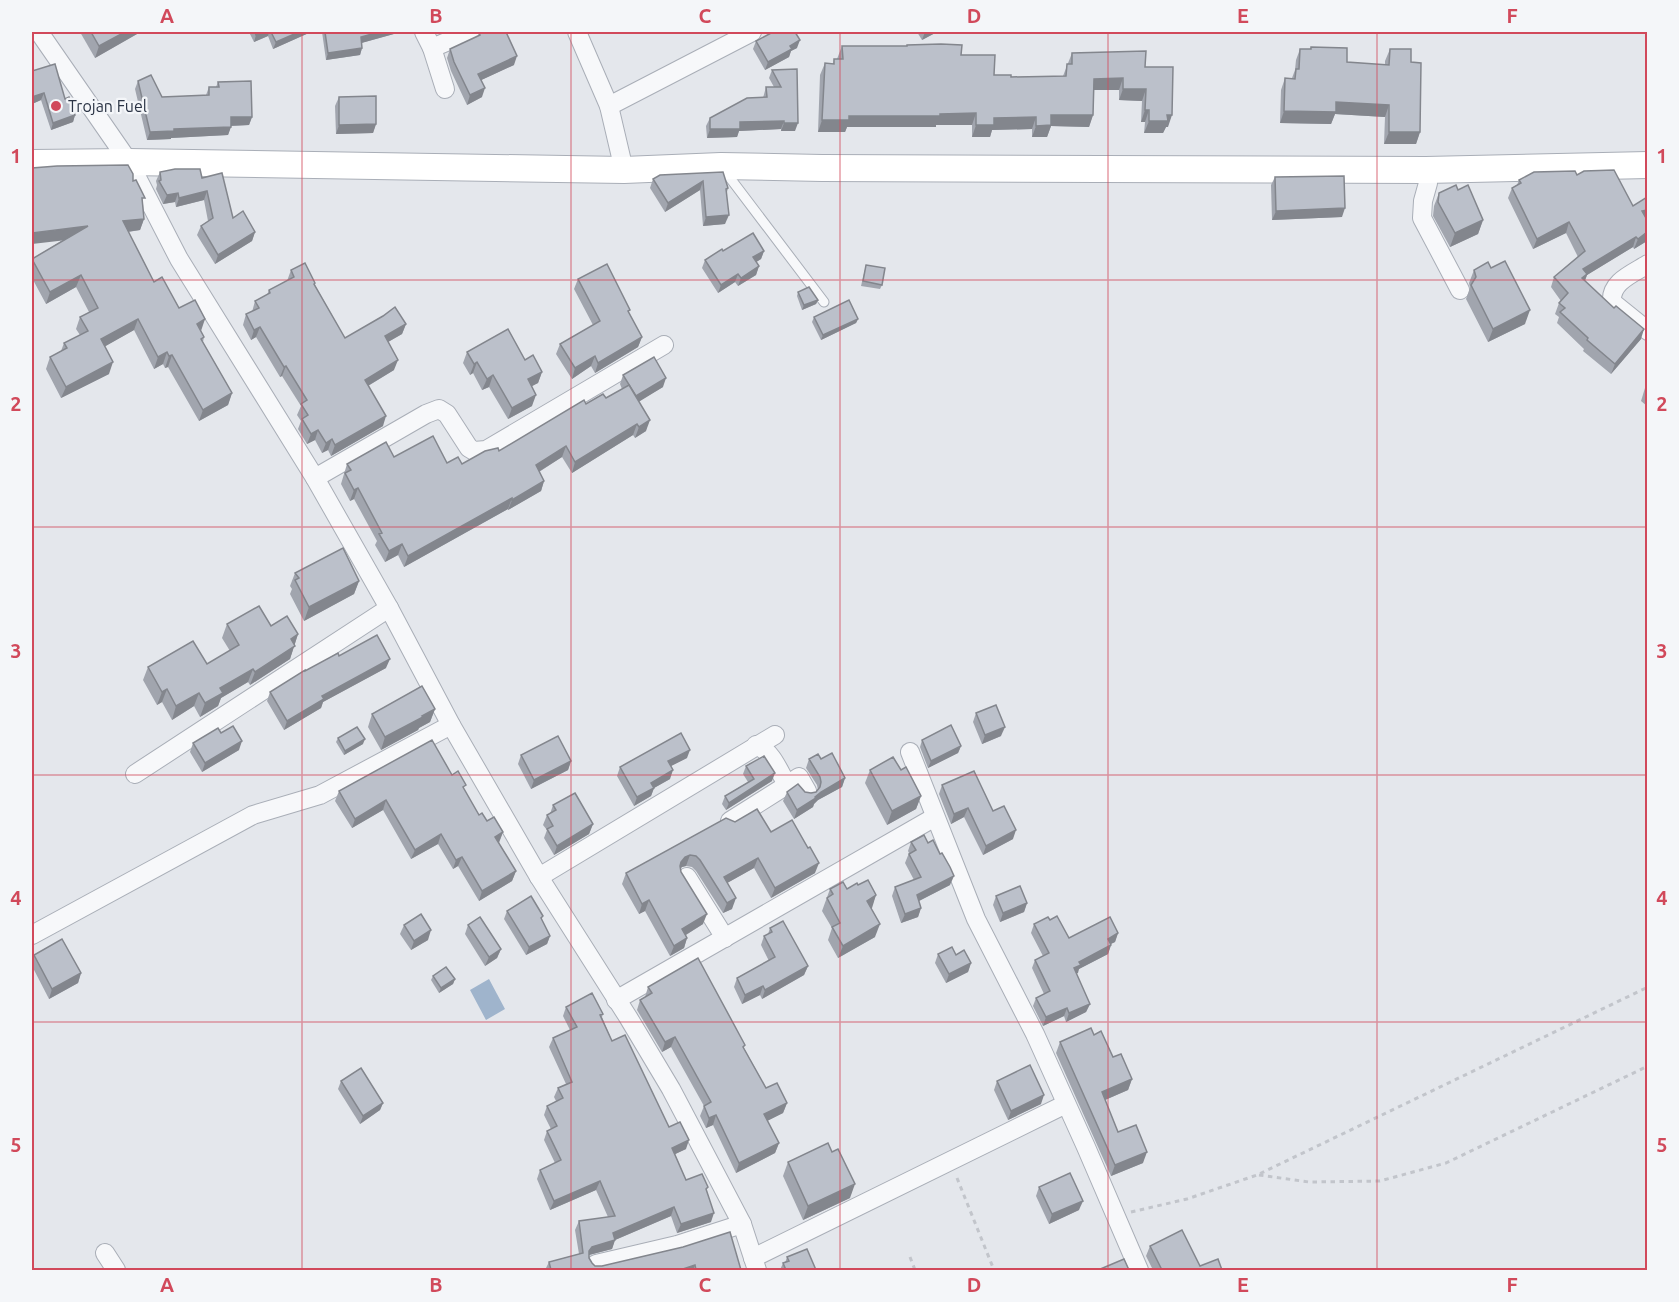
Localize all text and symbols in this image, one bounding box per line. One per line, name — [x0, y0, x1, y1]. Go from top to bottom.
text: A — [160, 4, 174, 27]
text: B — [429, 4, 443, 27]
text: C — [699, 4, 712, 27]
text: D — [967, 4, 981, 27]
text: E — [1237, 4, 1249, 27]
text: F — [1506, 4, 1518, 27]
place label: Trojan Fuel — [68, 97, 147, 115]
marker: Trojan Fuel — [49, 99, 63, 113]
text: 1 — [10, 144, 22, 167]
text: 1 — [1656, 144, 1668, 167]
text: 2 — [10, 392, 22, 415]
text: 2 — [1656, 392, 1668, 415]
text: 3 — [10, 639, 22, 662]
text: 3 — [1656, 639, 1668, 662]
text: 4 — [10, 886, 22, 909]
text: 4 — [1656, 886, 1668, 909]
text: 5 — [10, 1133, 22, 1156]
text: 5 — [1656, 1133, 1668, 1156]
text: A — [160, 1273, 174, 1296]
text: B — [429, 1273, 443, 1296]
text: C — [699, 1273, 712, 1296]
text: D — [967, 1273, 981, 1296]
text: E — [1237, 1273, 1249, 1296]
text: F — [1506, 1273, 1518, 1296]

